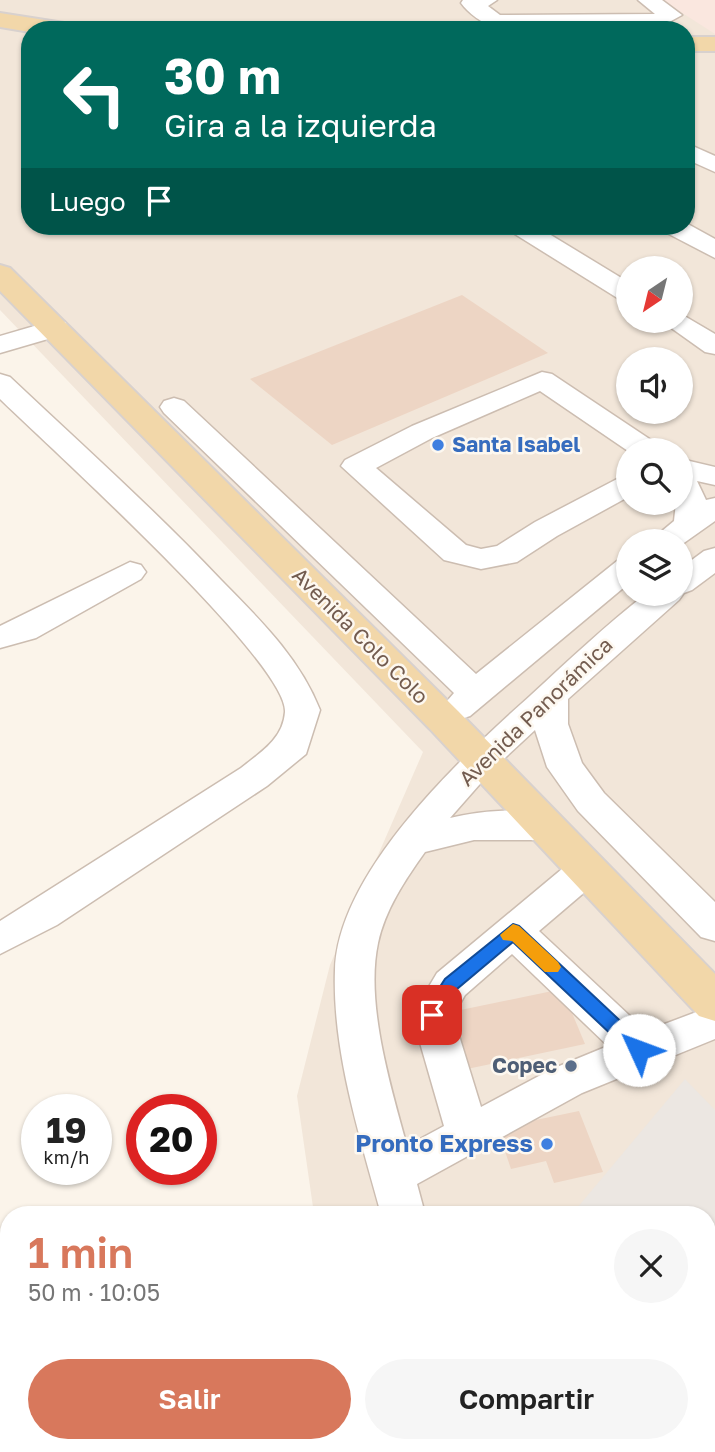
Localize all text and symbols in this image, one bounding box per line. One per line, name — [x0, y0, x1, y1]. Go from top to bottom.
text: 30 m — [164, 46, 281, 105]
icon: left — [49, 49, 140, 140]
text: Gira a la izquierda — [164, 106, 437, 144]
icon: arrive — [140, 182, 178, 220]
text: Luego — [49, 186, 126, 217]
north arrow — [616, 256, 693, 332]
map controls — [616, 256, 693, 606]
button: sound — [616, 347, 693, 424]
place label: Santa Isabel — [452, 431, 580, 457]
marker: Santa Isabel — [430, 437, 446, 453]
button: search — [616, 438, 693, 515]
button: layers — [616, 529, 693, 606]
street label: Avenida Colo Colo — [287, 562, 434, 709]
street label: Avenida Panorámica — [453, 631, 617, 791]
pin — [402, 985, 462, 1045]
icon: arrive — [413, 996, 451, 1034]
position arrow — [602, 1013, 676, 1087]
place label: Copec — [492, 1052, 557, 1078]
marker: Copec — [563, 1058, 579, 1074]
speed limit sign: 20 — [126, 1094, 217, 1185]
text: 19 — [46, 1109, 87, 1151]
place label: Pronto Express — [355, 1128, 533, 1157]
marker: Pronto Express — [539, 1136, 555, 1152]
text: km/h — [44, 1146, 89, 1168]
text: 1 min — [28, 1227, 133, 1277]
button: close — [614, 1229, 688, 1303]
text: 50 m · 10:05 — [28, 1278, 160, 1306]
button: Salir — [28, 1359, 351, 1439]
button: Compartir — [365, 1359, 688, 1439]

